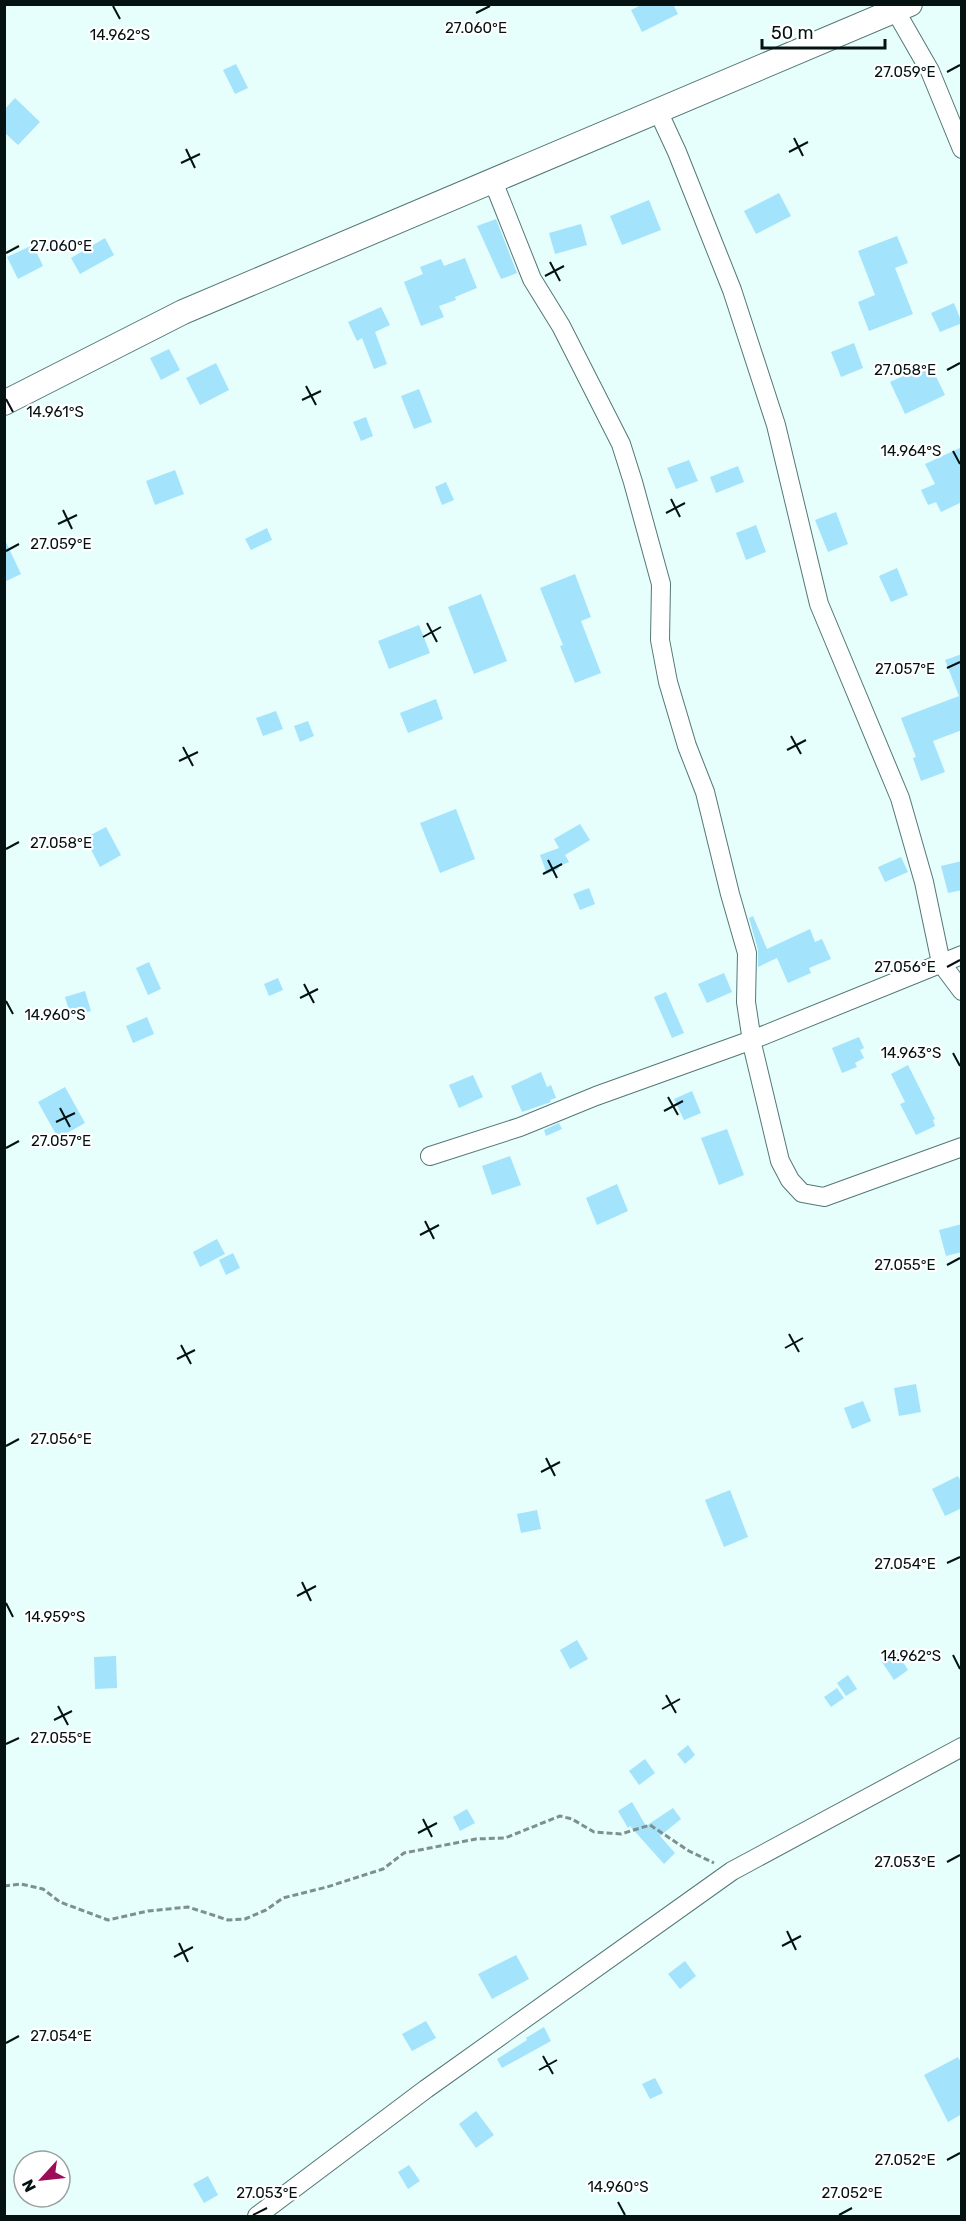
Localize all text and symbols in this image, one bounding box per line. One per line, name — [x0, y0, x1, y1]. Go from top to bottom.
scale bar — [762, 12, 885, 50]
text: 27.060°E — [445, 19, 507, 37]
text: 50 m — [771, 22, 814, 44]
text: 14.962°S — [90, 26, 150, 44]
text: 27.059°E — [874, 63, 936, 81]
text: 27.060°E — [30, 237, 92, 255]
text: 27.058°E — [874, 361, 936, 379]
text: 14.961°S — [26, 403, 84, 421]
text: 14.964°S — [881, 442, 941, 460]
text: 27.059°E — [30, 535, 92, 553]
text: 27.057°E — [875, 660, 935, 678]
text: 27.058°E — [30, 834, 92, 852]
text: 27.056°E — [874, 958, 936, 976]
text: 14.960°S — [24, 1006, 86, 1024]
text: 14.963°S — [881, 1044, 941, 1062]
text: 27.057°E — [31, 1132, 91, 1150]
text: 27.055°E — [874, 1256, 936, 1274]
text: 27.056°E — [30, 1430, 92, 1448]
text: 27.054°E — [874, 1555, 936, 1573]
text: 14.959°S — [25, 1608, 85, 1626]
text: 14.962°S — [881, 1647, 941, 1665]
text: 27.055°E — [30, 1729, 92, 1747]
text: 27.053°E — [874, 1853, 936, 1871]
text: 27.054°E — [30, 2027, 92, 2045]
north arrow — [12, 2149, 72, 2209]
text: 27.052°E — [874, 2151, 936, 2169]
text: N — [18, 2176, 40, 2195]
text: 14.960°S — [587, 2178, 649, 2196]
text: 27.053°E — [236, 2184, 298, 2202]
text: 27.052°E — [821, 2184, 883, 2202]

